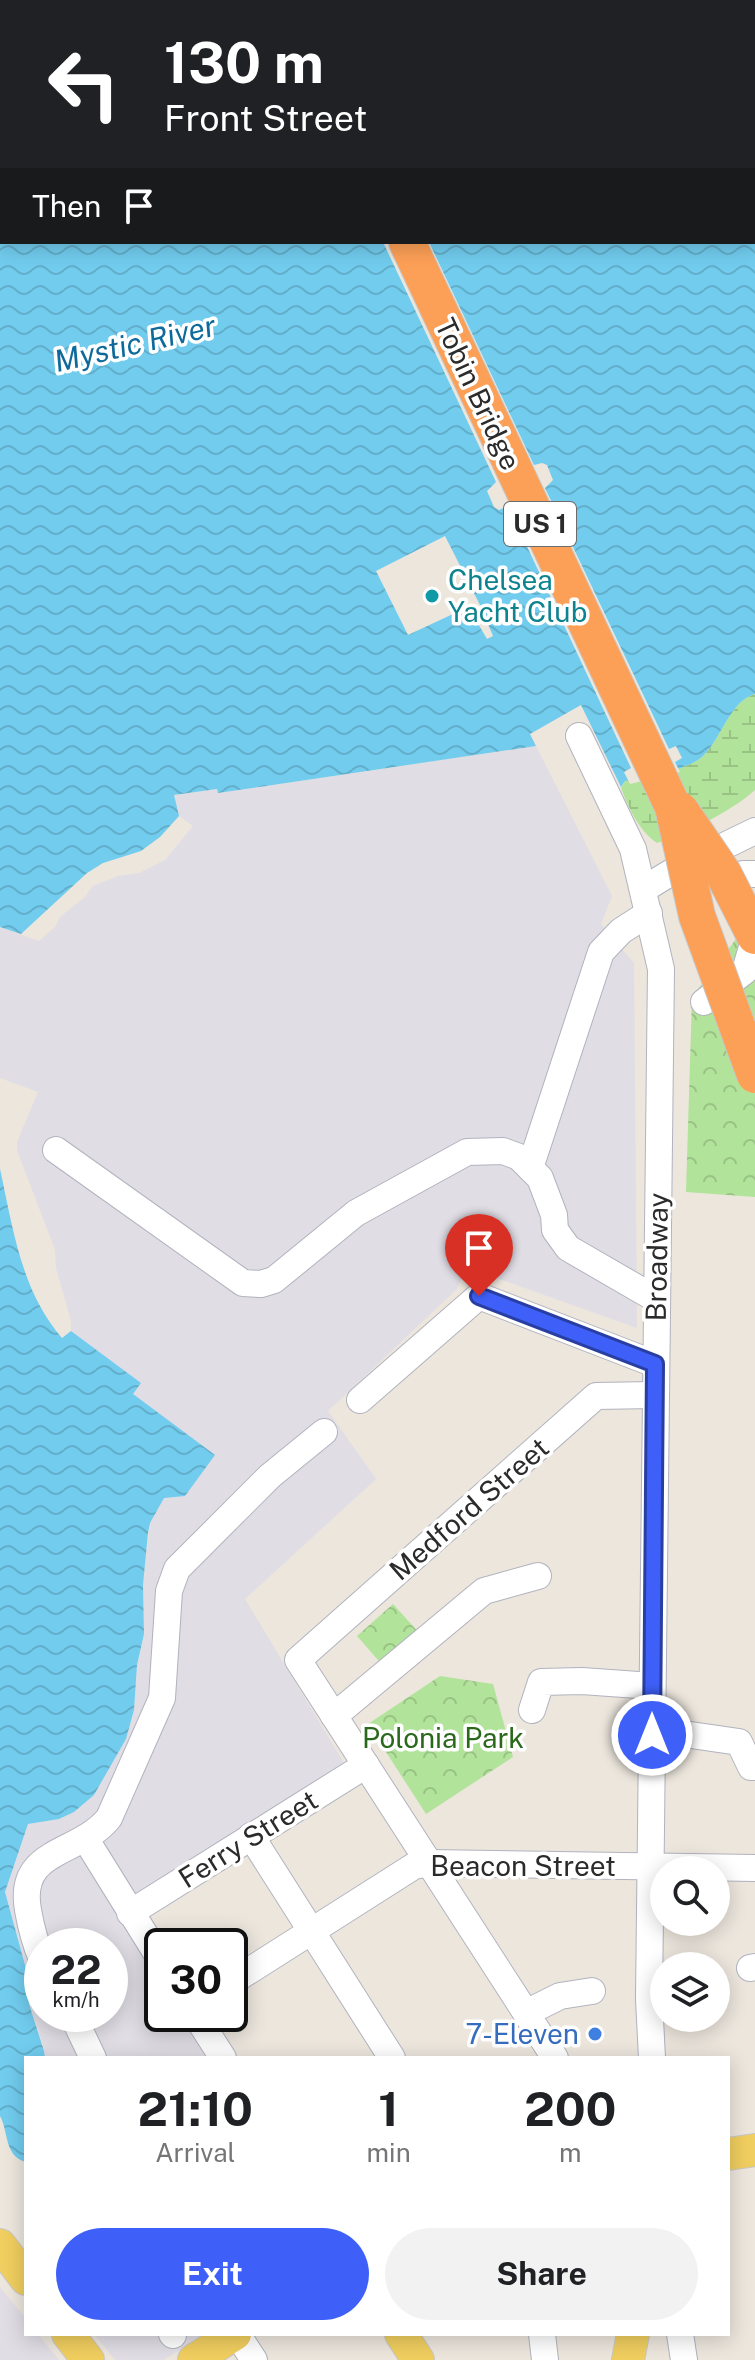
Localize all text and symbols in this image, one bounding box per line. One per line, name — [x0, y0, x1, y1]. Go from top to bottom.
text: 130 m — [164, 30, 324, 96]
icon: left — [32, 32, 136, 136]
text: Front Street — [164, 97, 367, 139]
icon: arrive — [117, 184, 161, 228]
text: Then — [32, 188, 101, 224]
water label: Mystic River — [50, 307, 220, 379]
street label: Tobin Bridge — [429, 313, 528, 475]
road number: US 1 — [504, 502, 576, 546]
place label: Chelsea Yacht Club — [448, 563, 587, 628]
marker: Chelsea Yacht Club — [423, 587, 441, 605]
street label: Broadway — [639, 1192, 674, 1322]
pin — [445, 1214, 513, 1296]
icon: arrive — [457, 1226, 501, 1270]
street label: Medford Street — [382, 1431, 555, 1587]
position arrow — [610, 1693, 694, 1777]
park label: Polonia Park — [362, 1721, 524, 1754]
street label: Ferry Street — [172, 1783, 323, 1894]
street label: Beacon Street — [430, 1849, 616, 1882]
map controls — [650, 1856, 730, 2032]
button: search — [650, 1856, 730, 1936]
speed limit sign: 30 — [144, 1928, 248, 2032]
text: 22 — [51, 1946, 101, 1993]
button: layers — [650, 1952, 730, 2032]
text: km/h — [52, 1988, 100, 2012]
place label: 7-Eleven — [465, 2017, 579, 2050]
marker: 7-Eleven — [586, 2025, 604, 2043]
text: 21:10 — [138, 2080, 253, 2137]
text: 1 — [378, 2080, 399, 2137]
text: 200 — [524, 2080, 616, 2137]
text: Arrival — [155, 2137, 235, 2168]
text: min — [367, 2137, 411, 2168]
text: m — [559, 2137, 582, 2168]
button: Exit — [56, 2228, 369, 2320]
button: Share — [385, 2228, 698, 2320]

